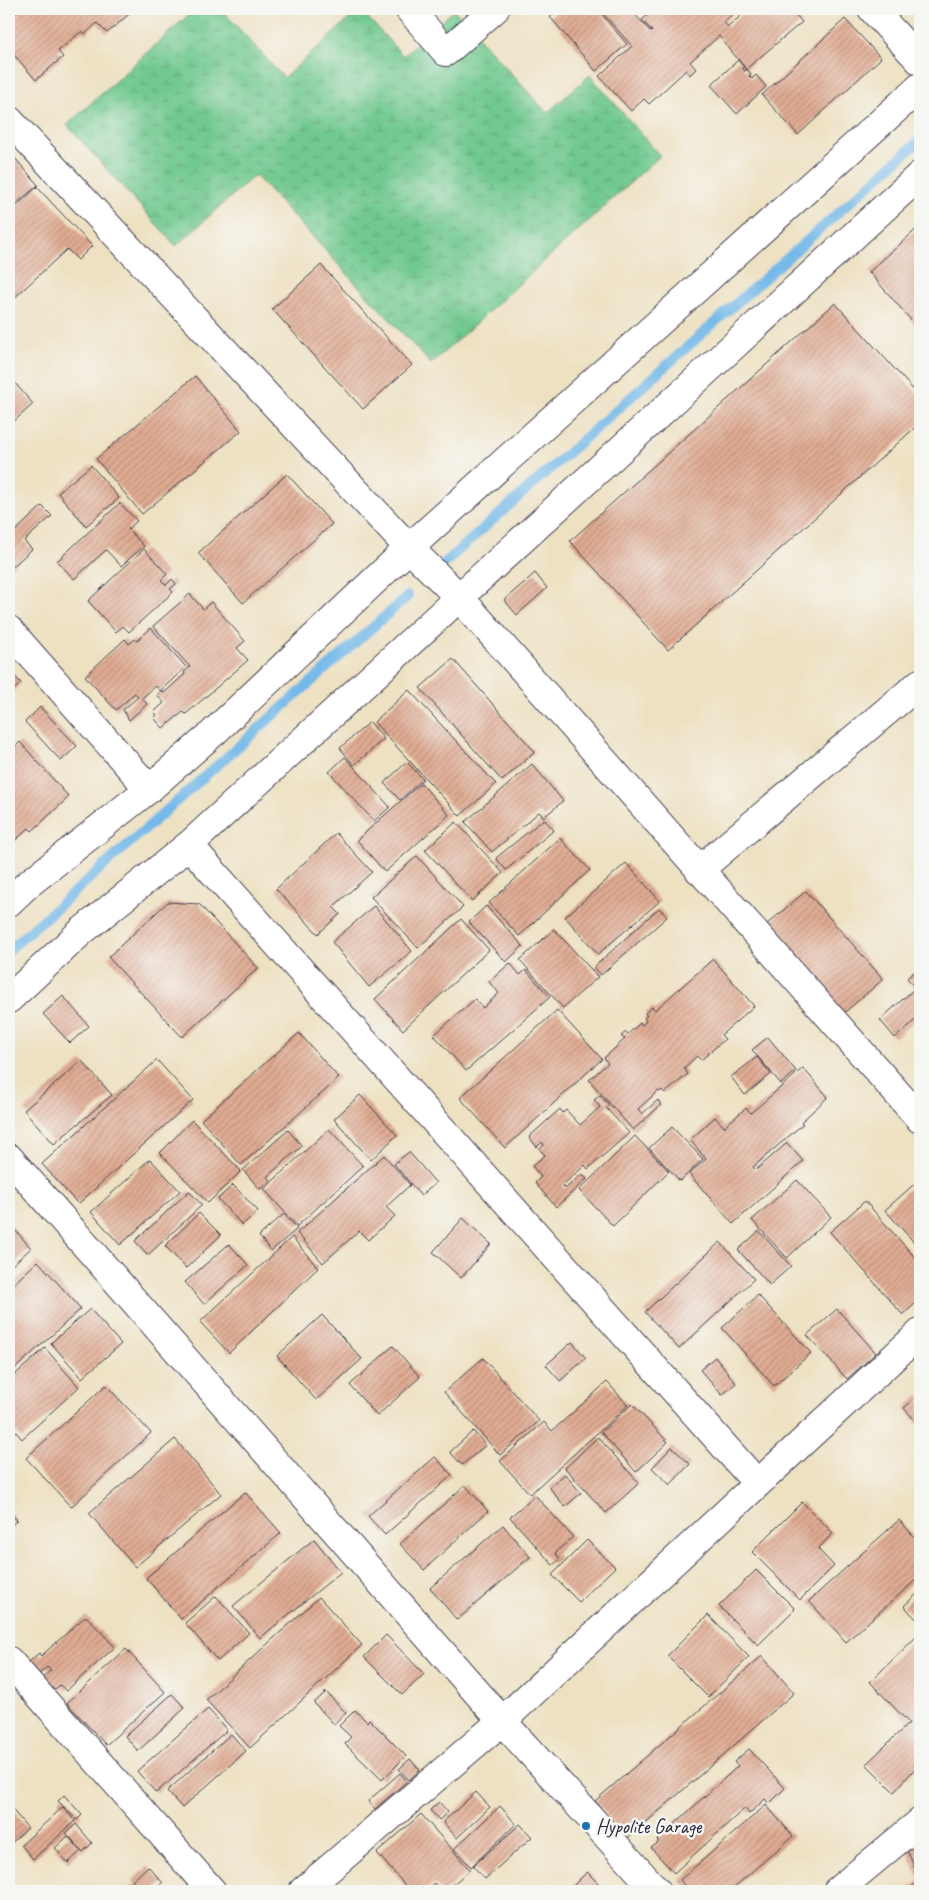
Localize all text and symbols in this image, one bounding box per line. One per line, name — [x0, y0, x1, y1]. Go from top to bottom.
place label: Hypolite Garage — [596, 1814, 703, 1839]
marker: Hypolite Garage — [580, 1820, 592, 1832]

